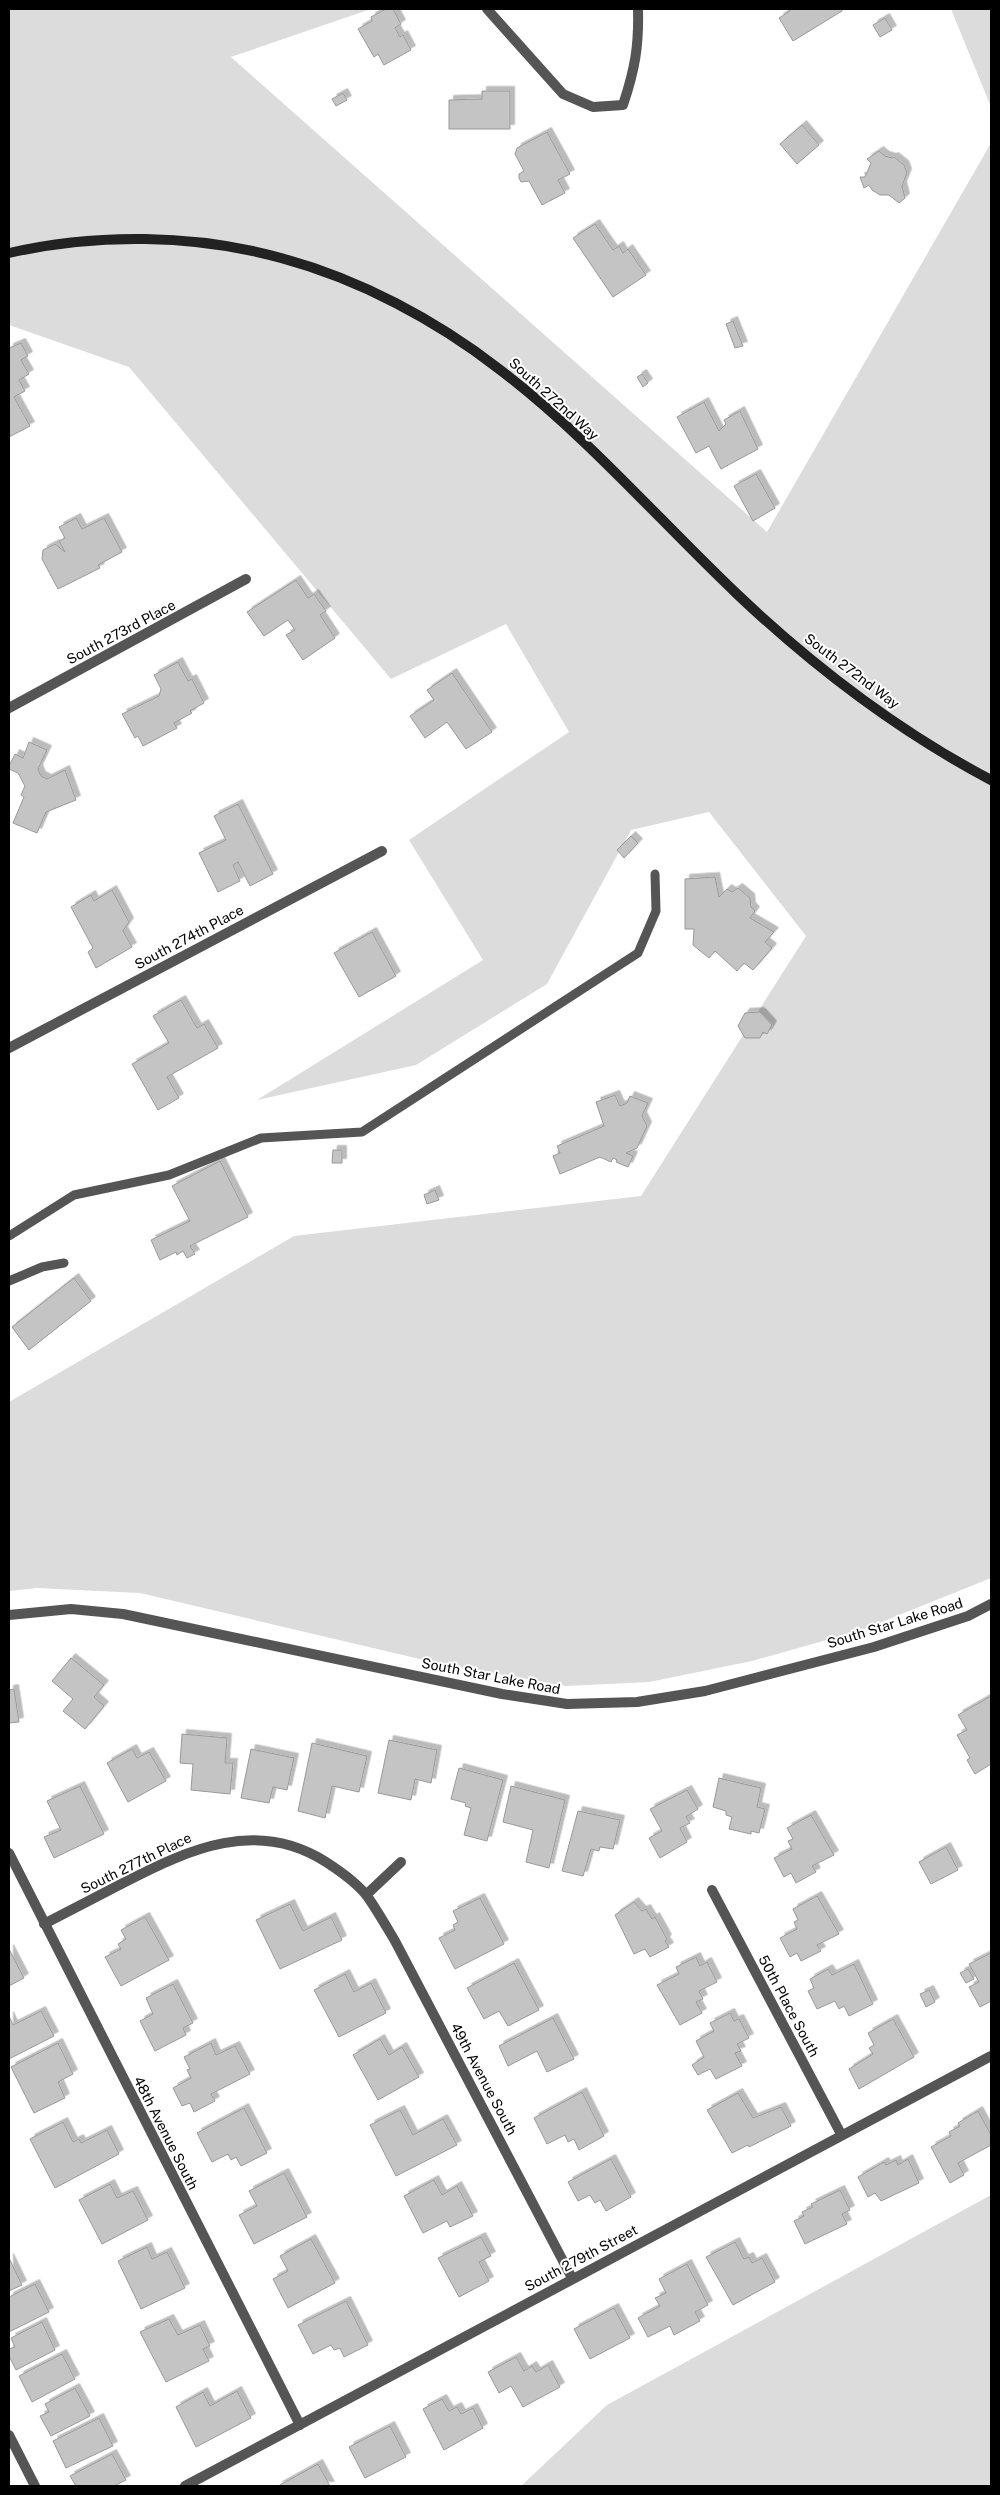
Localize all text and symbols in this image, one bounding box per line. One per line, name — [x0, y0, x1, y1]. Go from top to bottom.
street label: South 272nd Way — [506, 355, 602, 444]
street label: South 273rd Place — [64, 596, 178, 667]
street label: South 272nd Way — [801, 630, 903, 712]
street label: South 274th Place — [132, 902, 246, 972]
street label: South Star Lake Road — [825, 1595, 965, 1651]
street label: South Star Lake Road — [420, 1655, 562, 1697]
street label: South 277th Place — [78, 1829, 194, 1897]
street label: 50th Place South — [755, 1952, 823, 2060]
street label: 49th Avenue South — [448, 2020, 520, 2138]
street label: 48th Avenue South — [130, 2074, 202, 2192]
street label: South 279th Street — [522, 2222, 640, 2294]

